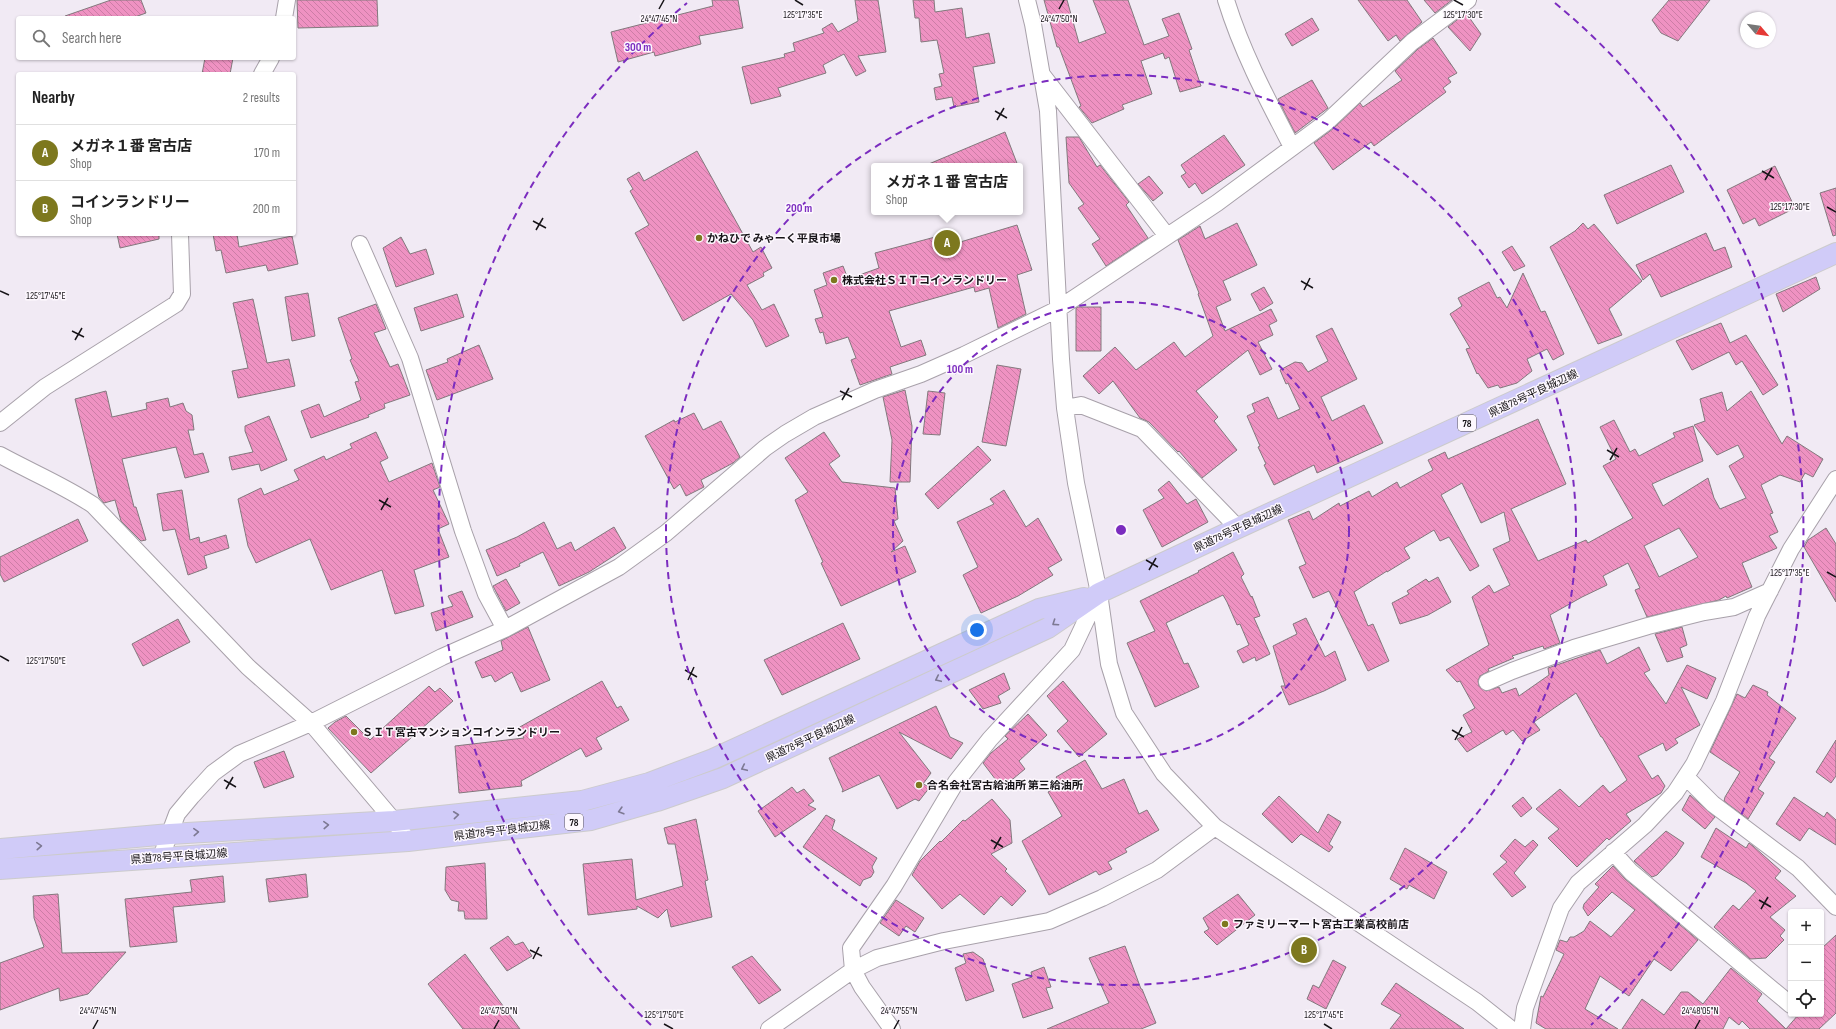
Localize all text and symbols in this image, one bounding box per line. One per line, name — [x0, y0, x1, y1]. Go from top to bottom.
text: 125°17'35"E — [783, 9, 823, 21]
text: 125°17'30"E — [1443, 9, 1483, 21]
north arrow — [1740, 12, 1776, 48]
text: 24°47'45"N — [641, 13, 677, 25]
text: 24°47'50"N — [1040, 13, 1078, 25]
search box — [16, 16, 296, 60]
icon: search — [30, 27, 52, 49]
text: Search here — [62, 29, 122, 48]
text: 300 m — [625, 40, 651, 55]
text: Nearby — [32, 88, 75, 108]
text: 2 results — [243, 90, 280, 106]
text: メガネ１番 宮古店 — [70, 137, 192, 156]
text: A — [42, 145, 48, 161]
text: 170 m — [254, 145, 280, 161]
text: Shop — [70, 156, 92, 172]
popup — [871, 163, 1023, 215]
text: メガネ１番 宮古店 — [886, 173, 1008, 192]
text: Shop — [886, 192, 908, 208]
text: コインランドリー — [70, 193, 190, 212]
text: B — [42, 201, 48, 217]
text: 200 m — [253, 201, 280, 217]
text: 200 m — [786, 201, 812, 216]
text: 125°17'30"E — [1770, 201, 1810, 213]
text: Shop — [70, 212, 92, 228]
pin: A — [934, 228, 960, 258]
place label: かねひで みゃーく平良市場 — [707, 232, 841, 245]
marker: かねひで みゃーく平良市場 — [694, 233, 704, 243]
place label: 株式会社ＳＩＴコインランドリー — [842, 274, 1007, 287]
marker: 株式会社ＳＩＴコインランドリー — [829, 275, 839, 285]
text: 125°17'45"E — [26, 290, 66, 302]
text: 100 m — [947, 362, 973, 377]
street label: 県道78号平良城辺線 — [1486, 367, 1580, 420]
road number: 78 — [1458, 415, 1476, 431]
street label: 県道78号平良城辺線 — [1191, 502, 1285, 555]
centre of rings — [1114, 523, 1128, 537]
text: 125°17'35"E — [1770, 567, 1810, 579]
one-way arrow — [1053, 618, 1060, 625]
your location — [967, 620, 987, 640]
text: 125°17'50"E — [26, 655, 66, 667]
one-way arrow — [935, 674, 942, 682]
street label: 県道78号平良城辺線 — [763, 712, 857, 765]
place label: ＳＩＴ宮古マンションコインランドリー — [362, 726, 560, 739]
marker: ＳＩＴ宮古マンションコインランドリー — [349, 727, 359, 737]
one-way arrow — [740, 763, 748, 771]
place label: 合名会社宮古給油所 第三給油所 — [927, 779, 1083, 792]
marker: 合名会社宮古給油所 第三給油所 — [914, 780, 924, 790]
one-way arrow — [618, 806, 625, 815]
one-way arrow — [453, 810, 459, 819]
road number: 78 — [565, 814, 583, 830]
street label: 県道78号平良城辺線 — [453, 818, 551, 843]
one-way arrow — [323, 821, 329, 829]
one-way arrow — [193, 828, 199, 837]
one-way arrow — [36, 841, 42, 850]
street label: 県道78号平良城辺線 — [130, 847, 228, 866]
map controls — [1788, 909, 1824, 1017]
button: + — [1788, 909, 1824, 945]
place label: ファミリーマート宮古工業高校前店 — [1233, 918, 1409, 931]
marker: ファミリーマート宮古工業高校前店 — [1220, 919, 1230, 929]
pin: B — [1291, 935, 1317, 965]
button: − — [1788, 945, 1824, 981]
button: locate — [1788, 981, 1824, 1017]
text: 24°47'45"N — [80, 1005, 116, 1017]
text: 24°47'50"N — [480, 1005, 518, 1017]
text: 24°47'55"N — [881, 1005, 917, 1017]
text: 24°48'05"N — [1681, 1005, 1719, 1017]
text: 125°17'50"E — [644, 1009, 684, 1021]
text: 125°17'45"E — [1304, 1009, 1344, 1021]

